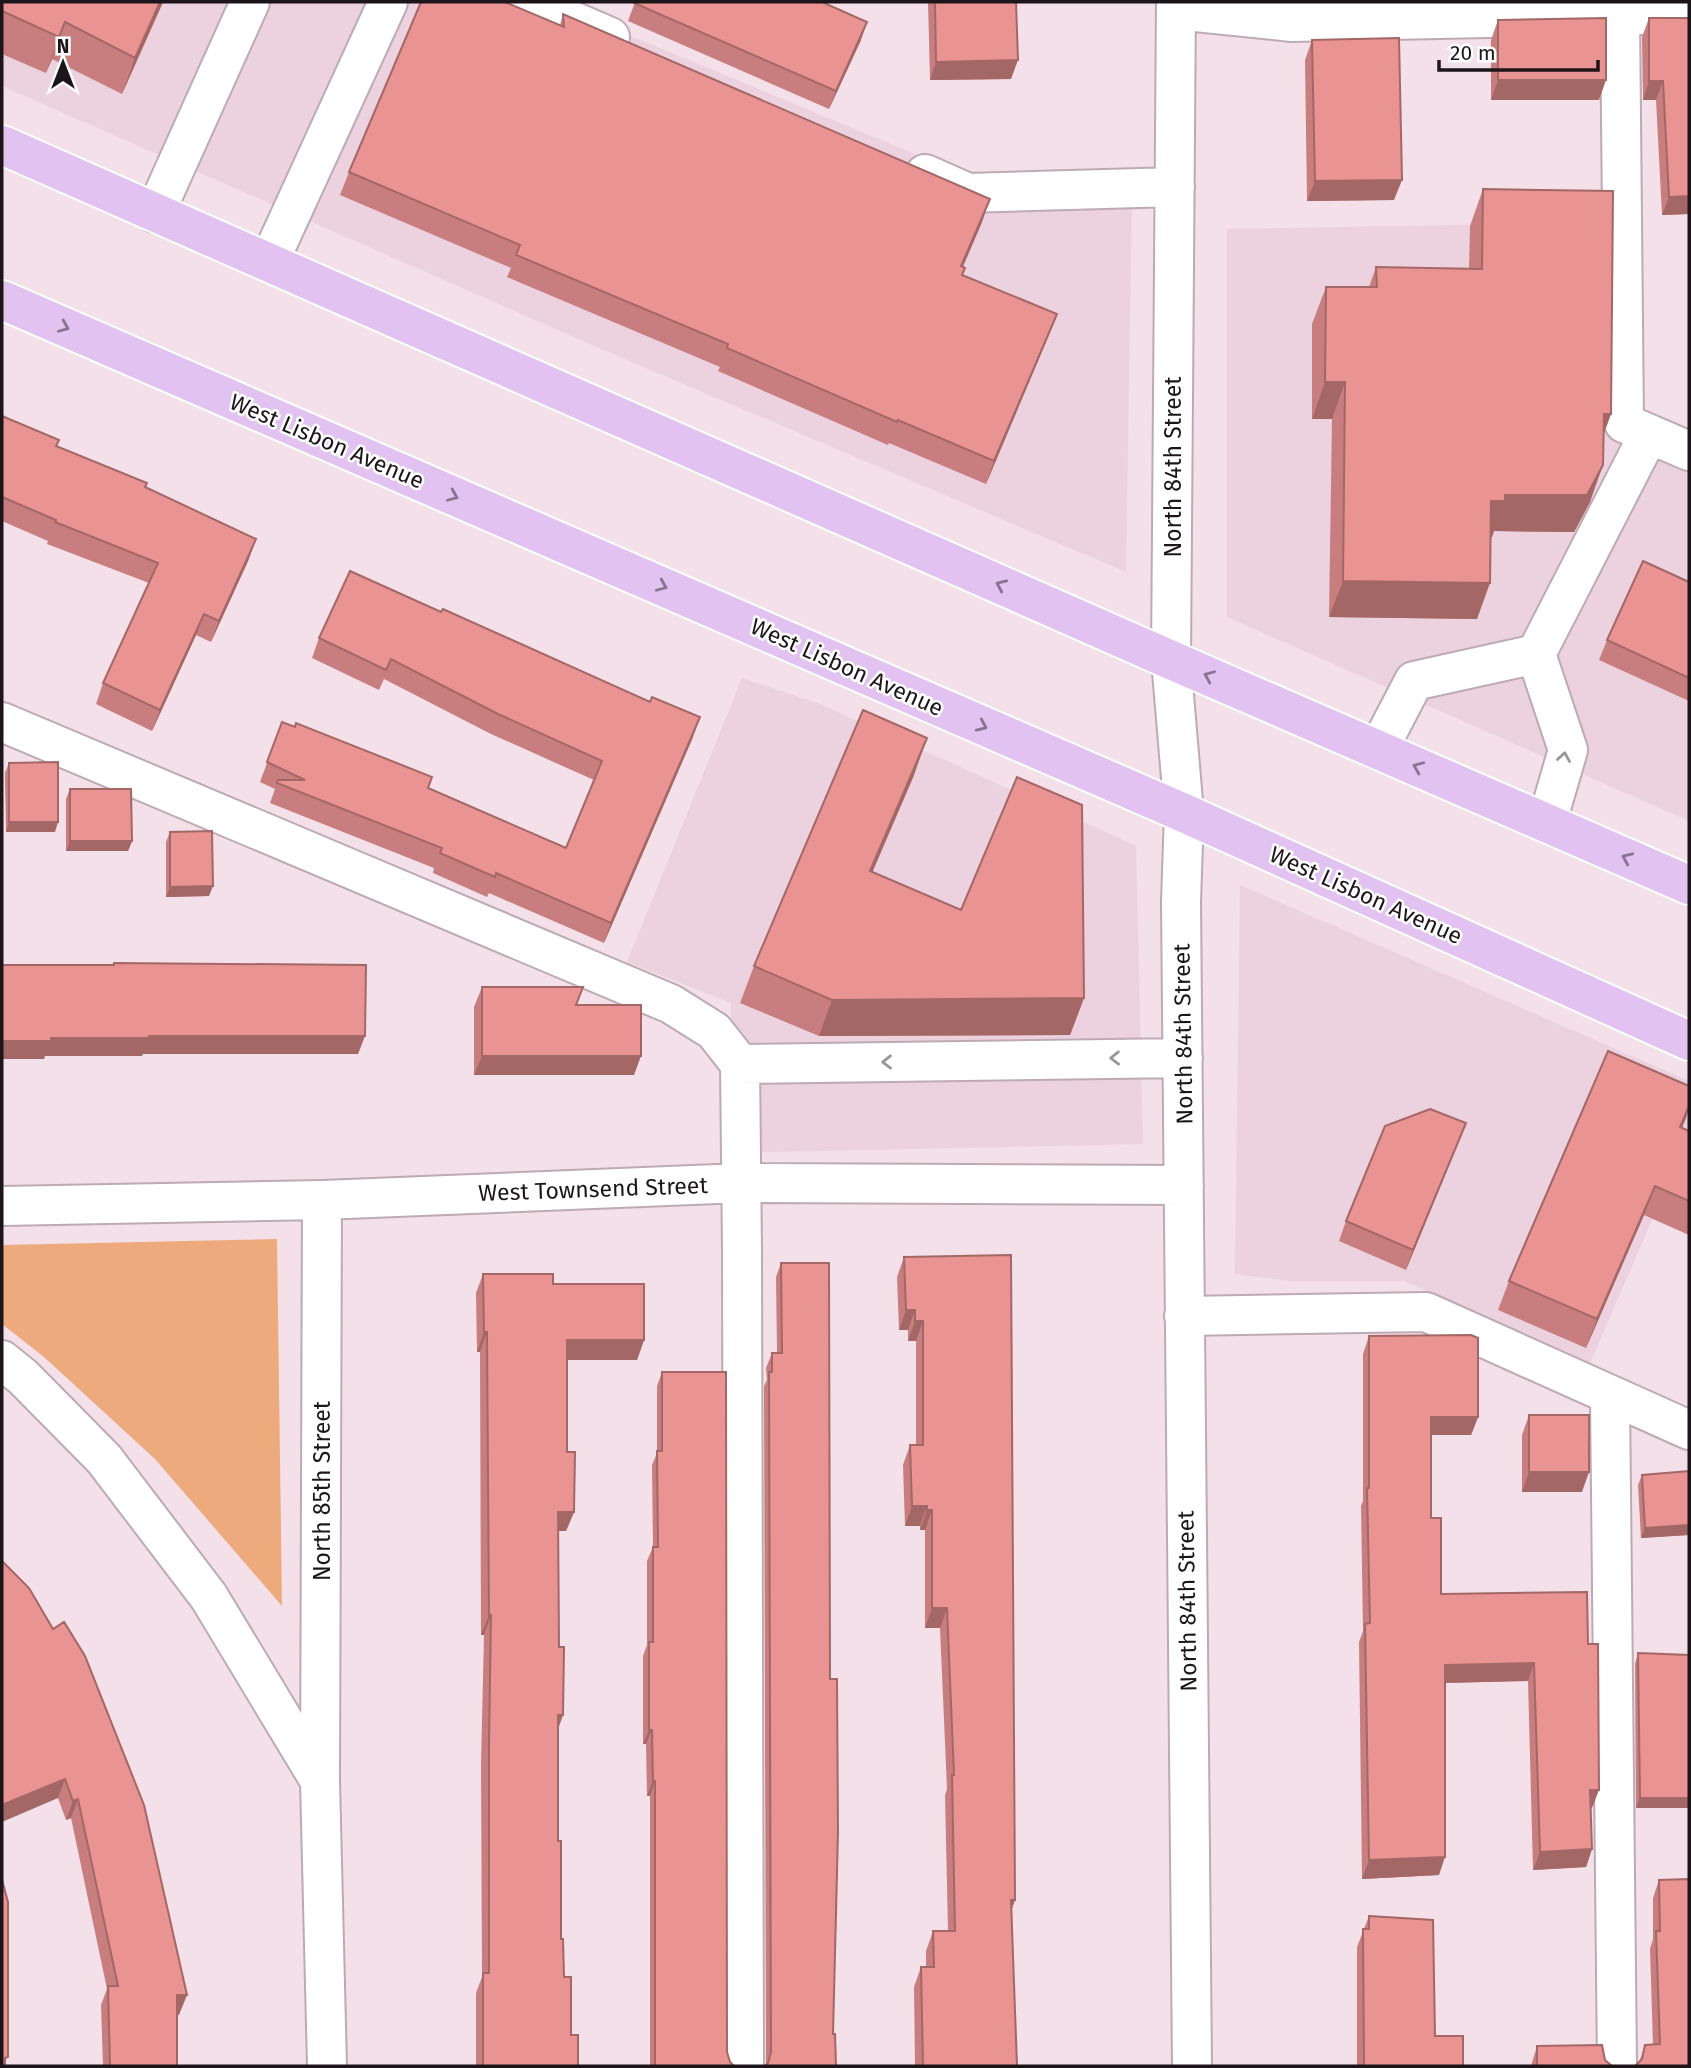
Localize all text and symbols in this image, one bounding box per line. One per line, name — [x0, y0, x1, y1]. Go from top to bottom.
north arrow — [28, 28, 98, 98]
scale bar — [1439, 28, 1598, 72]
text: N — [57, 35, 69, 58]
text: 20 m — [1450, 40, 1496, 66]
one-way arrow — [57, 319, 70, 333]
street label: North 84th Street — [1159, 376, 1187, 558]
street label: West Lisbon Avenue — [226, 387, 428, 495]
one-way arrow — [446, 488, 458, 502]
one-way arrow — [655, 578, 667, 592]
one-way arrow — [996, 579, 1008, 593]
street label: West Lisbon Avenue — [746, 612, 948, 722]
one-way arrow — [1204, 671, 1216, 685]
one-way arrow — [975, 718, 988, 732]
one-way arrow — [1556, 751, 1571, 763]
one-way arrow — [1413, 761, 1425, 775]
street label: West Lisbon Avenue — [1265, 840, 1467, 950]
one-way arrow — [1622, 852, 1634, 866]
street label: North 84th Street — [1167, 943, 1199, 1125]
one-way arrow — [1109, 1050, 1119, 1066]
one-way arrow — [882, 1054, 892, 1070]
street label: West Townsend Street — [478, 1171, 709, 1207]
street label: North 85th Street — [308, 1400, 336, 1581]
street label: North 84th Street — [1171, 1510, 1203, 1692]

